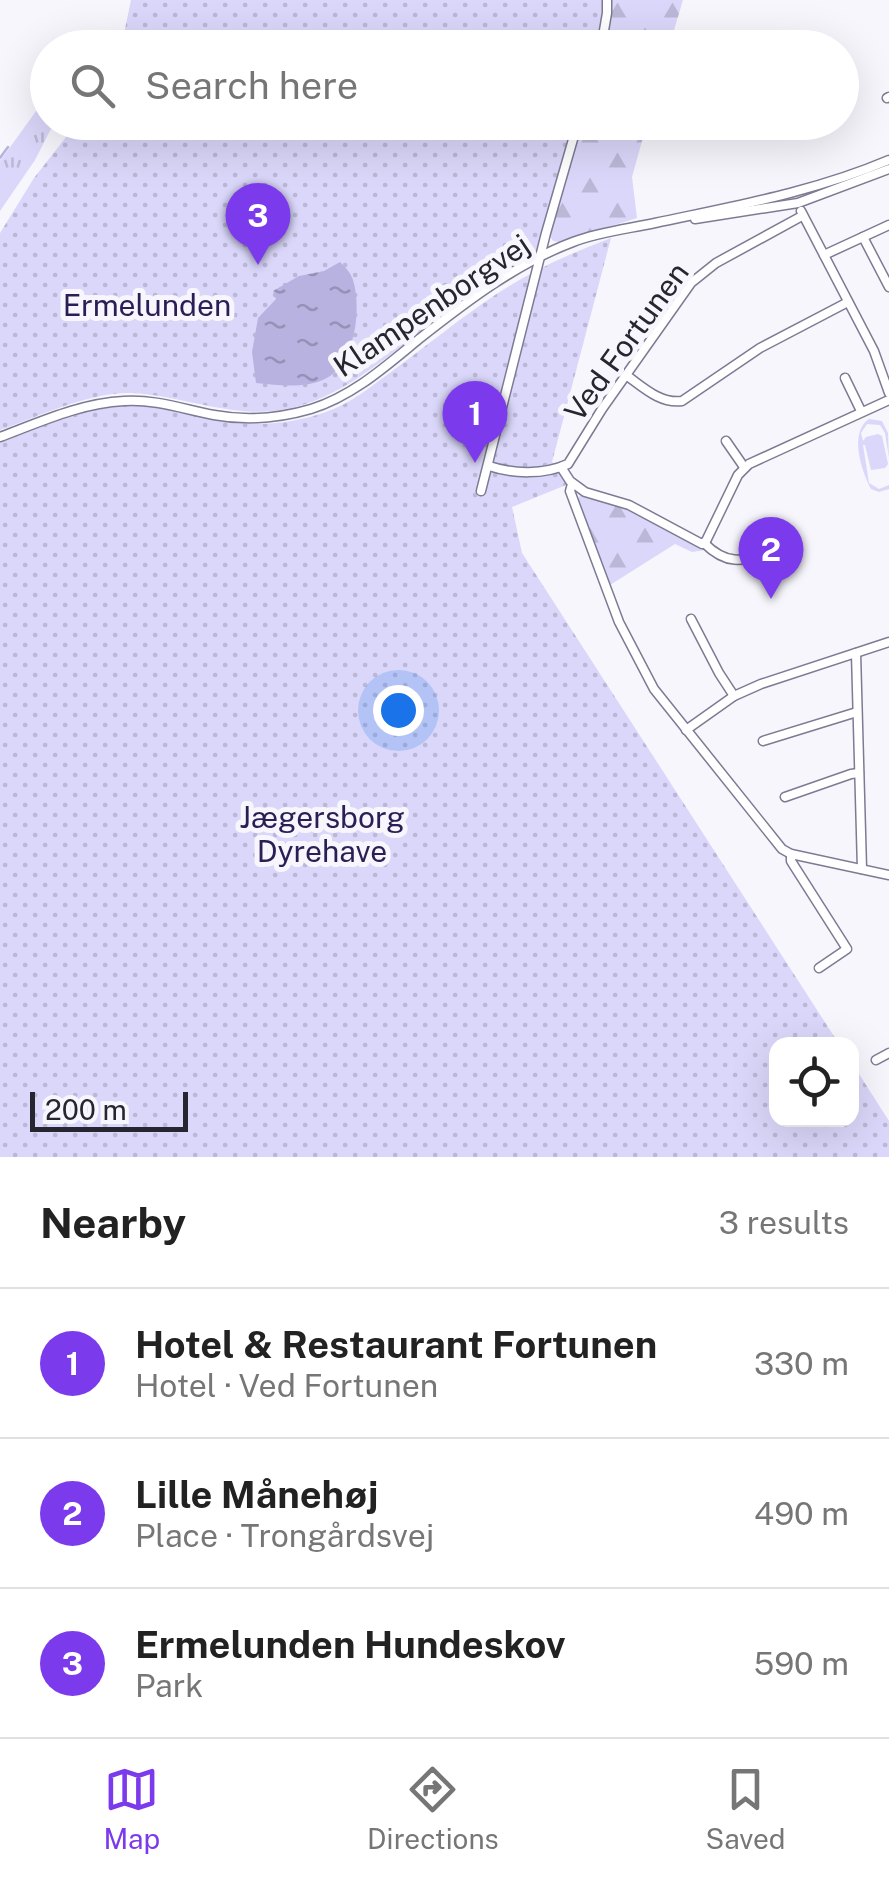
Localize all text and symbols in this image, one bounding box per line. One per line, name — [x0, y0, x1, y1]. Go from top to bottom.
search box — [30, 30, 859, 140]
icon: search — [65, 58, 120, 113]
text: Search here — [145, 63, 358, 108]
pin: 3 — [226, 182, 290, 265]
street label: Klampenborgvej — [327, 226, 536, 384]
street label: Ved Fortunen — [557, 255, 696, 428]
park label: Ermelunden — [63, 287, 231, 323]
pin: 1 — [442, 380, 508, 463]
pin: 2 — [738, 516, 804, 599]
your location — [373, 685, 424, 736]
park label: Jægersborg Dyrehave — [239, 799, 405, 869]
map controls — [769, 1037, 859, 1127]
button: locate — [769, 1037, 859, 1127]
scale bar — [30, 1087, 188, 1132]
text: 200 m — [45, 1093, 127, 1126]
text: Nearby — [40, 1198, 186, 1247]
text: 3 results — [719, 1204, 849, 1241]
text: Hotel & Restaurant Fortunen — [135, 1322, 657, 1367]
text: 1 — [66, 1345, 79, 1382]
text: 330 m — [754, 1345, 849, 1382]
text: Hotel · Ved Fortunen — [135, 1367, 438, 1404]
text: Lille Månehøj — [135, 1472, 378, 1517]
text: 2 — [62, 1495, 83, 1532]
text: 490 m — [754, 1495, 849, 1532]
text: Place · Trongårdsvej — [135, 1517, 434, 1554]
text: Ermelunden Hundeskov — [135, 1622, 566, 1667]
text: 3 — [62, 1645, 83, 1682]
text: 590 m — [754, 1645, 849, 1682]
text: Park — [135, 1667, 203, 1704]
tab: Map — [103, 1762, 160, 1855]
tab: Directions — [367, 1762, 499, 1855]
tab: Saved — [705, 1762, 786, 1855]

